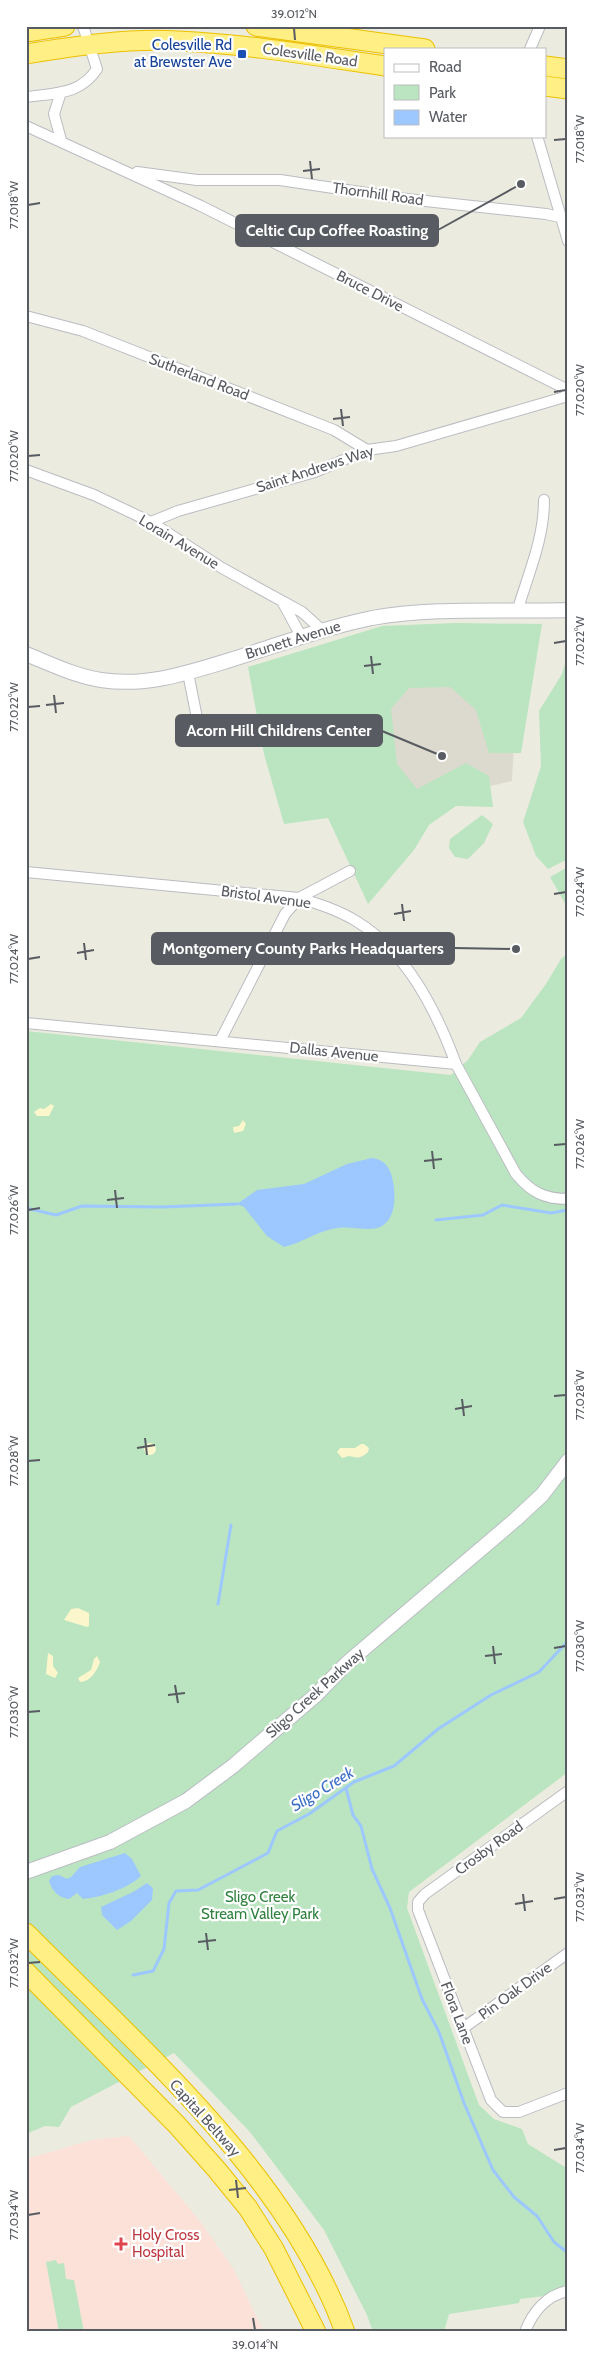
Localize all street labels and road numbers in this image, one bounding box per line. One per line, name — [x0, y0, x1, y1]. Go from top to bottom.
street label: Colesville Road — [261, 39, 359, 71]
street label: Thornhill Road — [331, 179, 425, 209]
street label: Bruce Drive — [333, 266, 407, 316]
street label: Sutherland Road — [147, 350, 251, 404]
street label: Saint Andrews Way — [254, 441, 376, 496]
street label: Lorain Avenue — [136, 511, 222, 573]
street label: Brunett Avenue — [243, 617, 343, 663]
street label: Bristol Avenue — [220, 882, 312, 912]
street label: Dallas Avenue — [289, 1038, 380, 1066]
street label: Sligo Creek Parkway — [262, 1644, 368, 1742]
street label: Crosby Road — [451, 1817, 527, 1879]
street label: Pin Oak Drive — [475, 1958, 555, 2023]
street label: Flora Lane — [437, 1979, 477, 2047]
street label: Capital Beltway — [166, 2076, 245, 2161]

